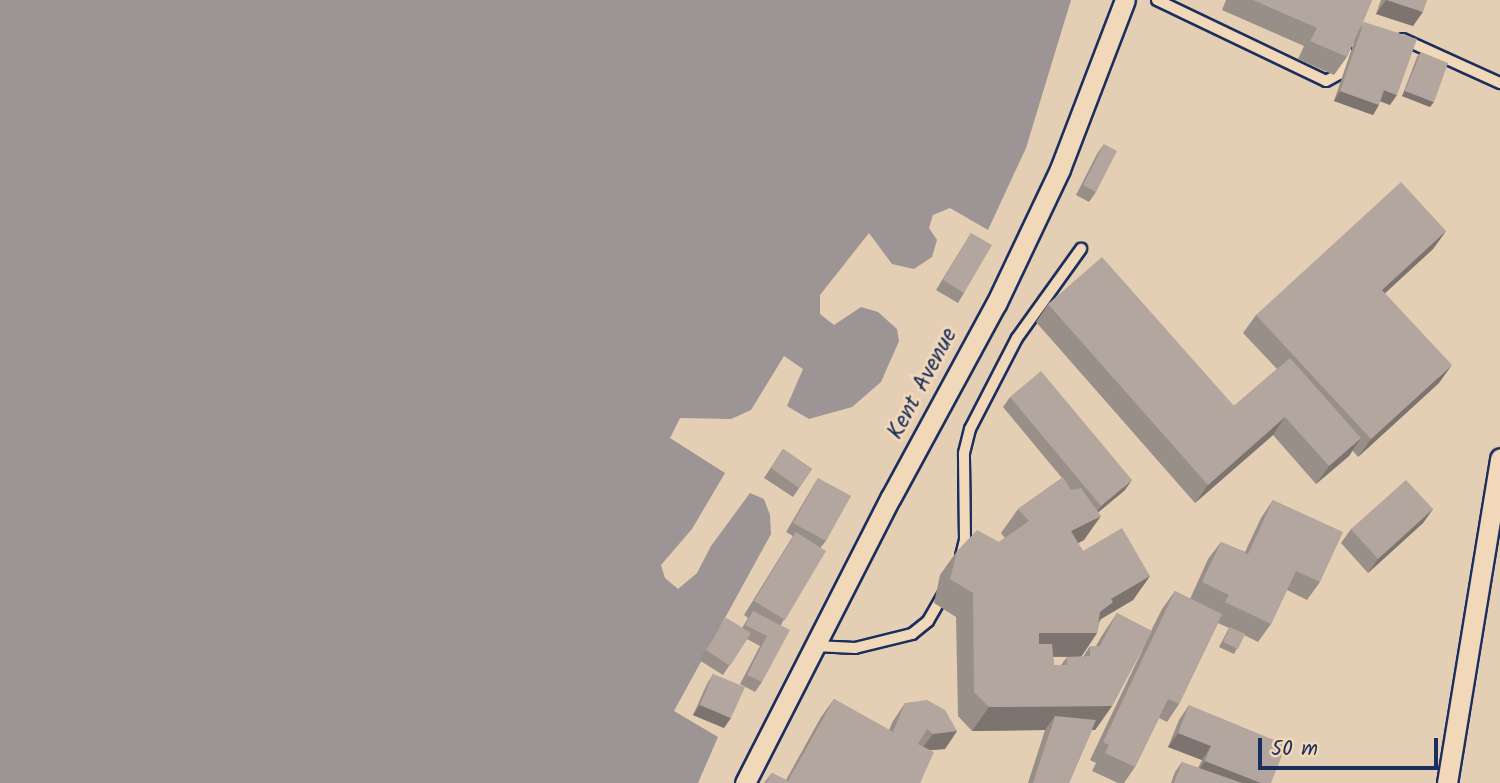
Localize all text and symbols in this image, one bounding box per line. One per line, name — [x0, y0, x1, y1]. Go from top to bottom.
street label: Kent Avenue — [882, 324, 964, 444]
scale bar — [1262, 724, 1442, 768]
text: 50 m — [1271, 733, 1318, 766]

